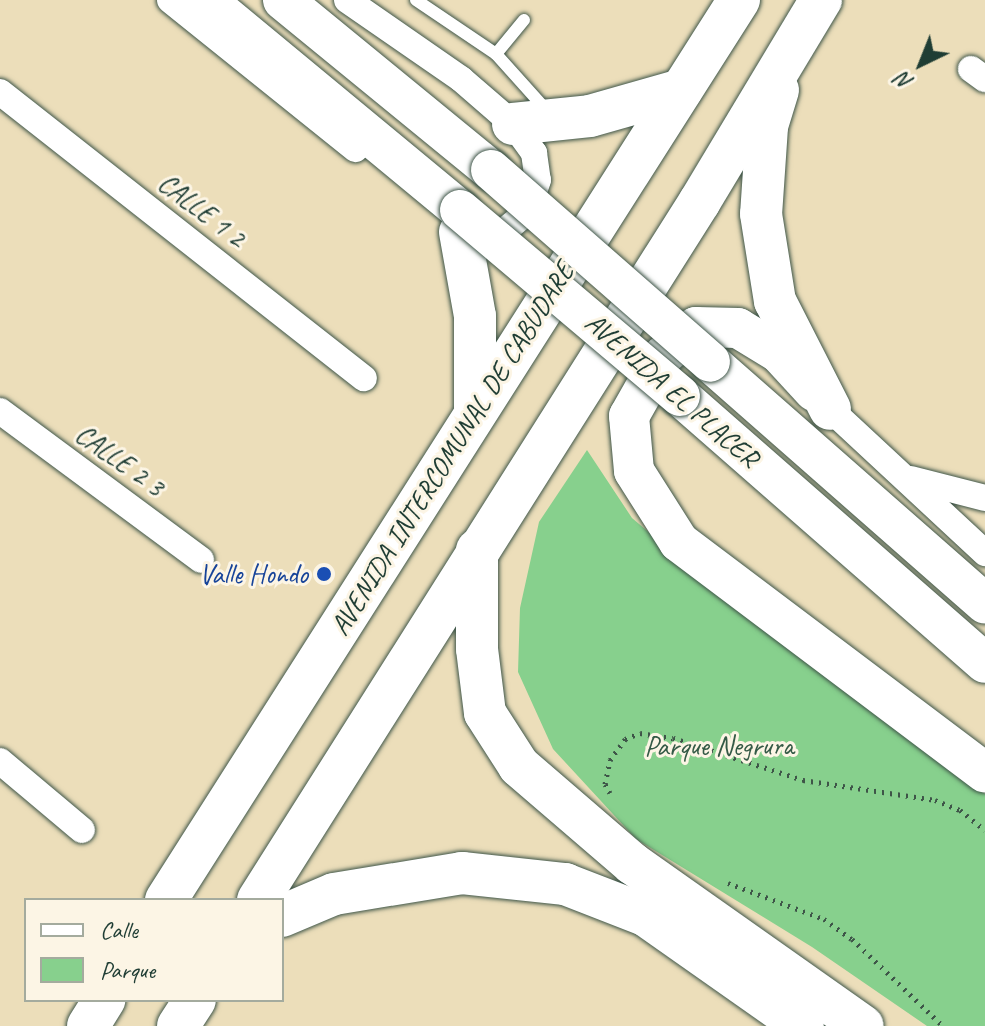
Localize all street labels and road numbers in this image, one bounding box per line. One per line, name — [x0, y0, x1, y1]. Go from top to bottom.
street label: CALLE 1 2 — [152, 166, 252, 254]
street label: AVENIDA INTERCOMUNAL DE CABUDARE — [323, 256, 581, 642]
street label: AVENIDA EL PLACER — [578, 305, 766, 475]
street label: CALLE 2 3 — [69, 417, 171, 503]

